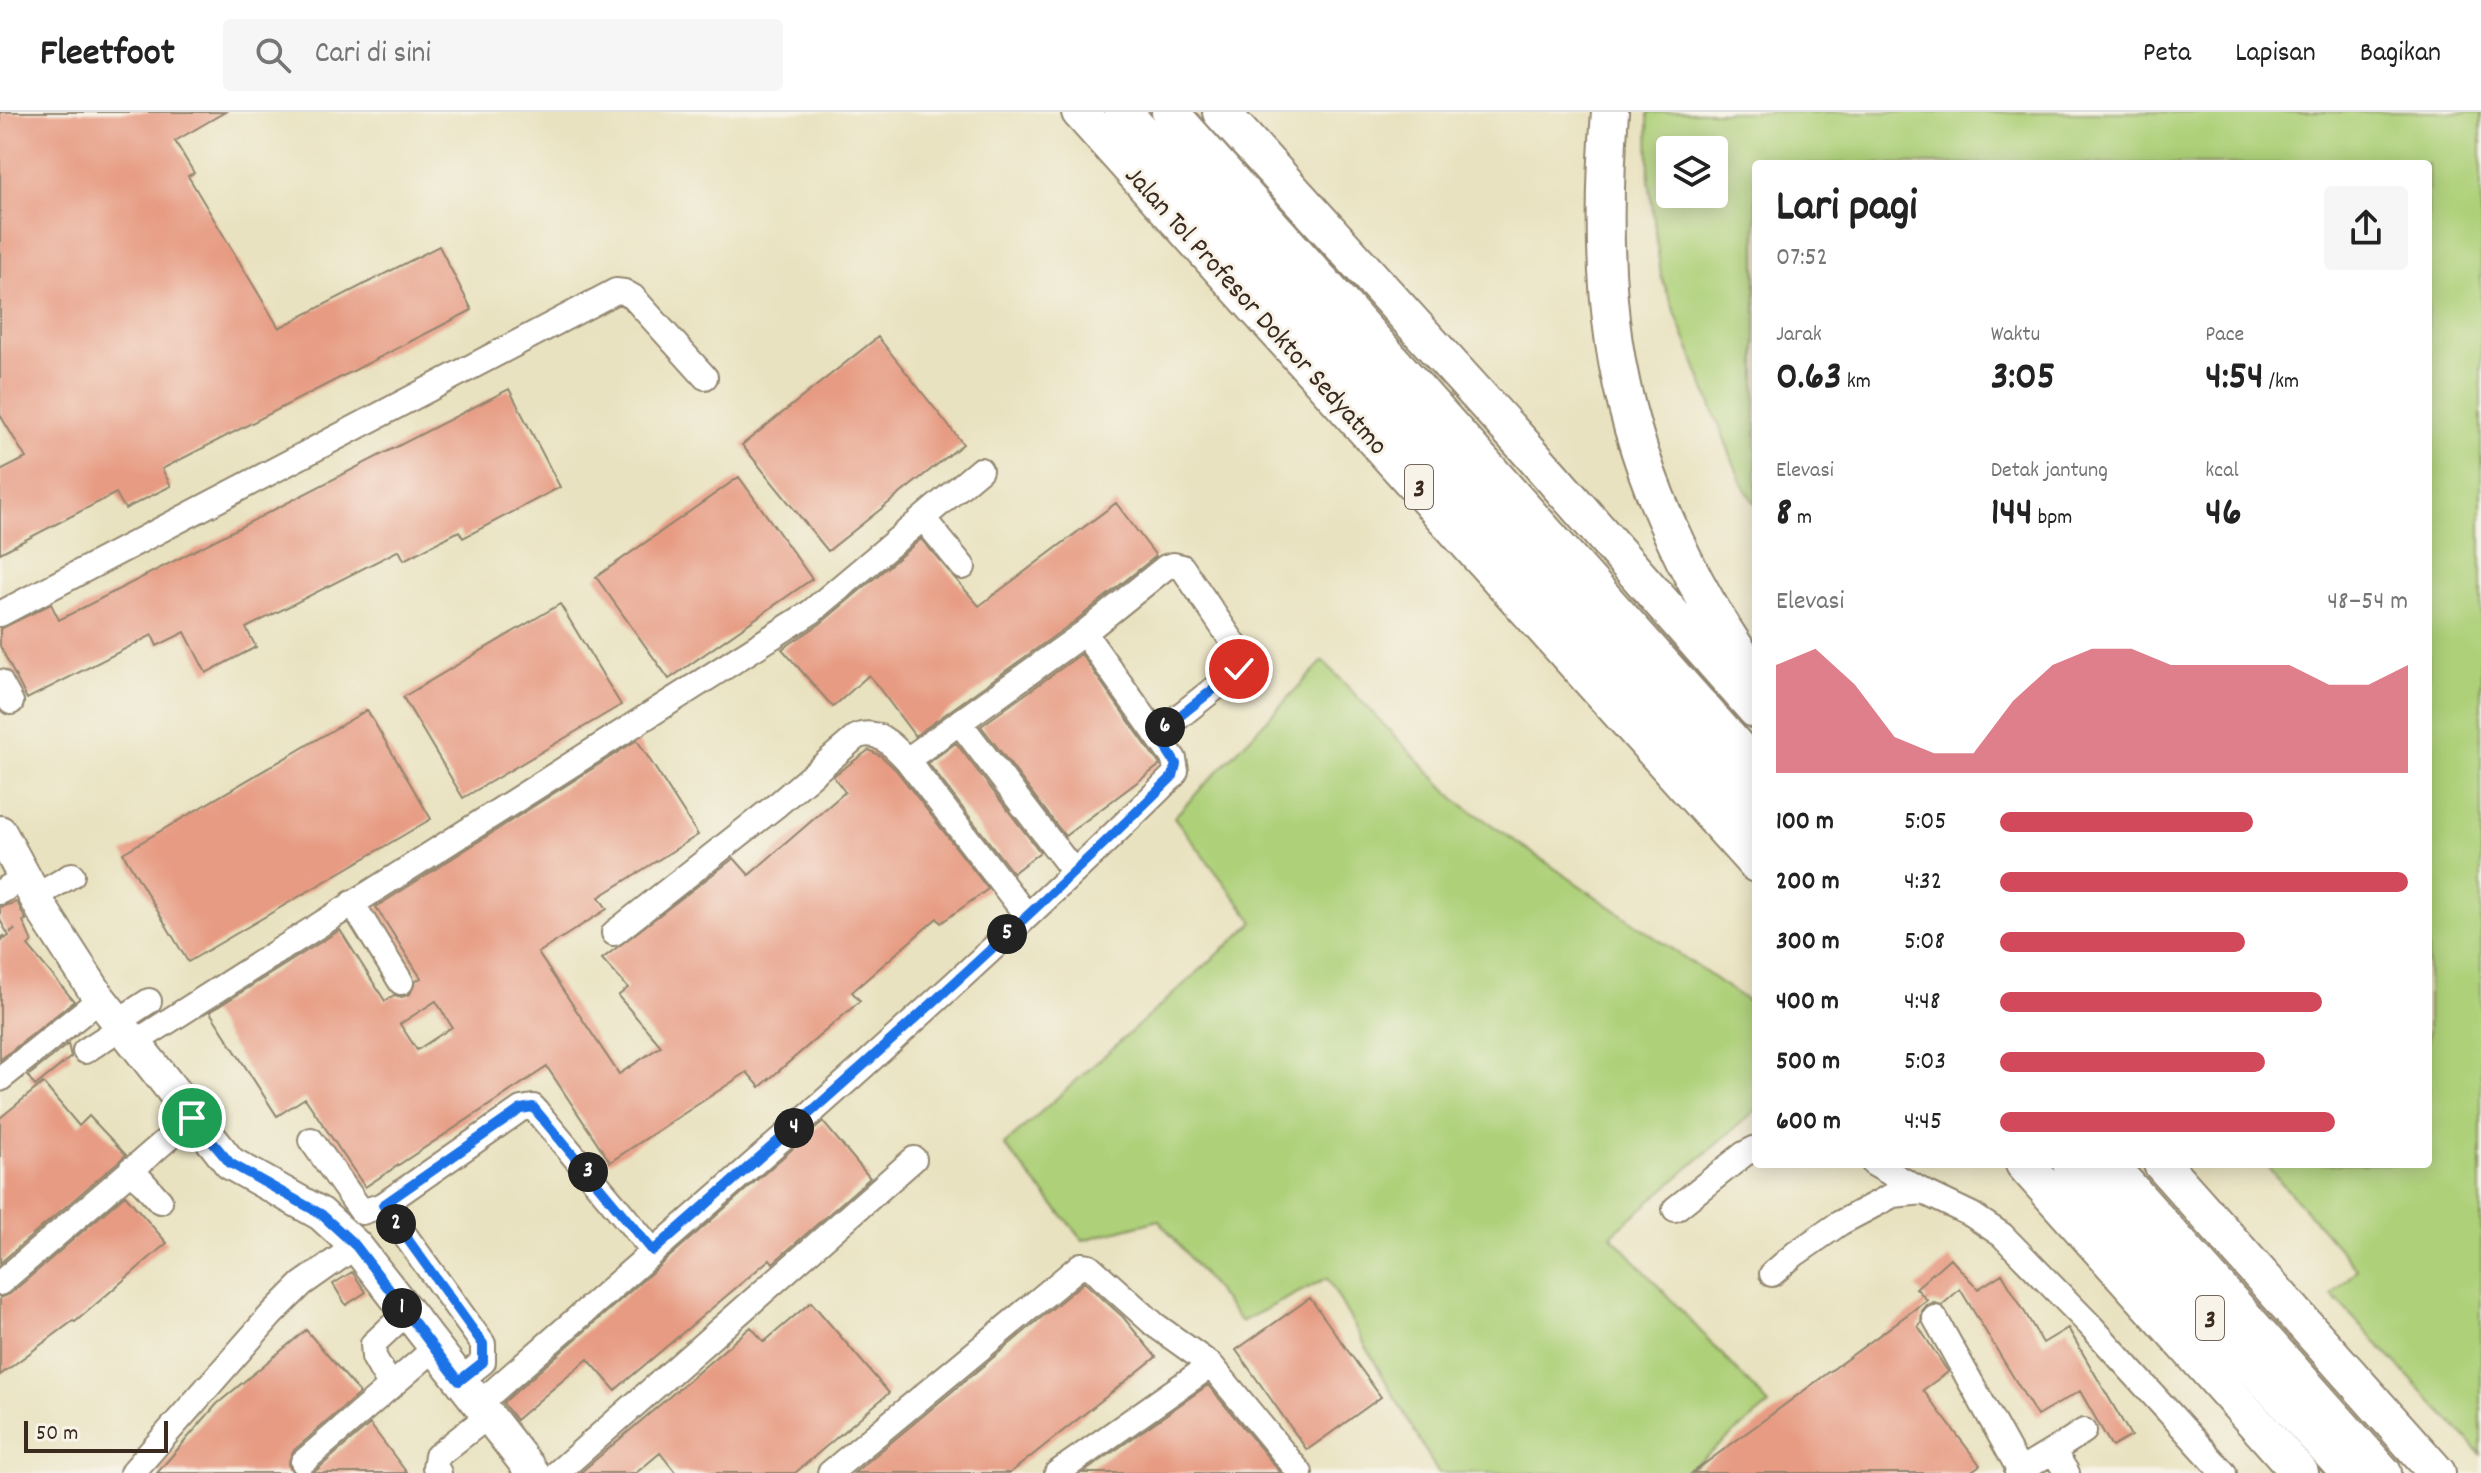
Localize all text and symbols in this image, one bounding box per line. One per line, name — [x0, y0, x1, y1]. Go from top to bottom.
search box — [223, 19, 783, 91]
text: Fleetfoot — [40, 28, 175, 83]
icon: search — [251, 33, 295, 77]
text: Cari di sini — [315, 34, 431, 77]
text: Peta — [2143, 35, 2191, 75]
text: Lapisan — [2235, 35, 2316, 75]
text: Bagikan — [2360, 35, 2441, 75]
map controls — [1656, 136, 1728, 208]
button: layers — [1656, 136, 1728, 208]
street label: Jalan Tol Profesor Doktor Sedyatmo — [1113, 159, 1396, 466]
text: Lari pagi — [1776, 178, 1917, 241]
button: share — [2324, 186, 2408, 270]
text: 07:52 — [1776, 240, 1828, 277]
text: Jarak — [1776, 320, 1822, 351]
text: Waktu — [1991, 320, 2040, 351]
text: Pace — [2205, 320, 2244, 351]
text: 0.63 — [1776, 351, 1842, 408]
text: 3:05 — [1991, 351, 2055, 408]
text: 4:54 — [2205, 351, 2264, 408]
text: km — [1842, 367, 1871, 398]
text: /km — [2264, 367, 2299, 398]
text: Elevasi — [1776, 456, 1834, 487]
text: Detak jantung — [1991, 456, 2108, 487]
text: kcal — [2205, 456, 2239, 487]
road number: 3 — [1405, 465, 1433, 509]
text: 8 — [1776, 487, 1792, 544]
text: 144 — [1991, 487, 2033, 544]
text: 46 — [2205, 487, 2242, 544]
text: m — [1792, 503, 1812, 534]
text: bpm — [2033, 503, 2072, 534]
text: Elevasi — [1776, 584, 1844, 621]
text: 48–54 m — [2327, 584, 2408, 621]
pin — [1205, 635, 1273, 703]
icon: check — [1217, 647, 1261, 691]
pin: 6 — [1145, 707, 1185, 747]
text: 6 — [1160, 711, 1170, 742]
text: 100 m — [1776, 804, 1834, 841]
text: 5:05 — [1904, 804, 1947, 841]
text: 200 m — [1776, 864, 1840, 901]
text: 4:32 — [1904, 864, 1942, 901]
pin: 5 — [987, 914, 1027, 954]
text: 5 — [1002, 918, 1012, 949]
text: 300 m — [1776, 924, 1840, 961]
text: 5:08 — [1904, 924, 1945, 961]
text: 400 m — [1776, 984, 1839, 1021]
text: 4:48 — [1904, 984, 1940, 1021]
text: 500 m — [1776, 1044, 1840, 1081]
text: 5:03 — [1904, 1044, 1946, 1081]
pin — [158, 1084, 226, 1152]
icon: arrive — [170, 1096, 214, 1140]
text: 600 m — [1776, 1104, 1841, 1141]
text: 4:45 — [1904, 1104, 1942, 1141]
pin: 4 — [774, 1108, 814, 1148]
text: 4 — [789, 1112, 799, 1143]
pin: 3 — [568, 1152, 608, 1192]
text: 3 — [583, 1156, 593, 1187]
pin: 2 — [376, 1204, 416, 1244]
text: 2 — [391, 1208, 401, 1239]
pin: 1 — [382, 1288, 422, 1328]
text: 1 — [400, 1292, 404, 1323]
road number: 3 — [2196, 1296, 2224, 1340]
scale bar — [24, 1417, 168, 1453]
text: 50 m — [36, 1419, 78, 1450]

